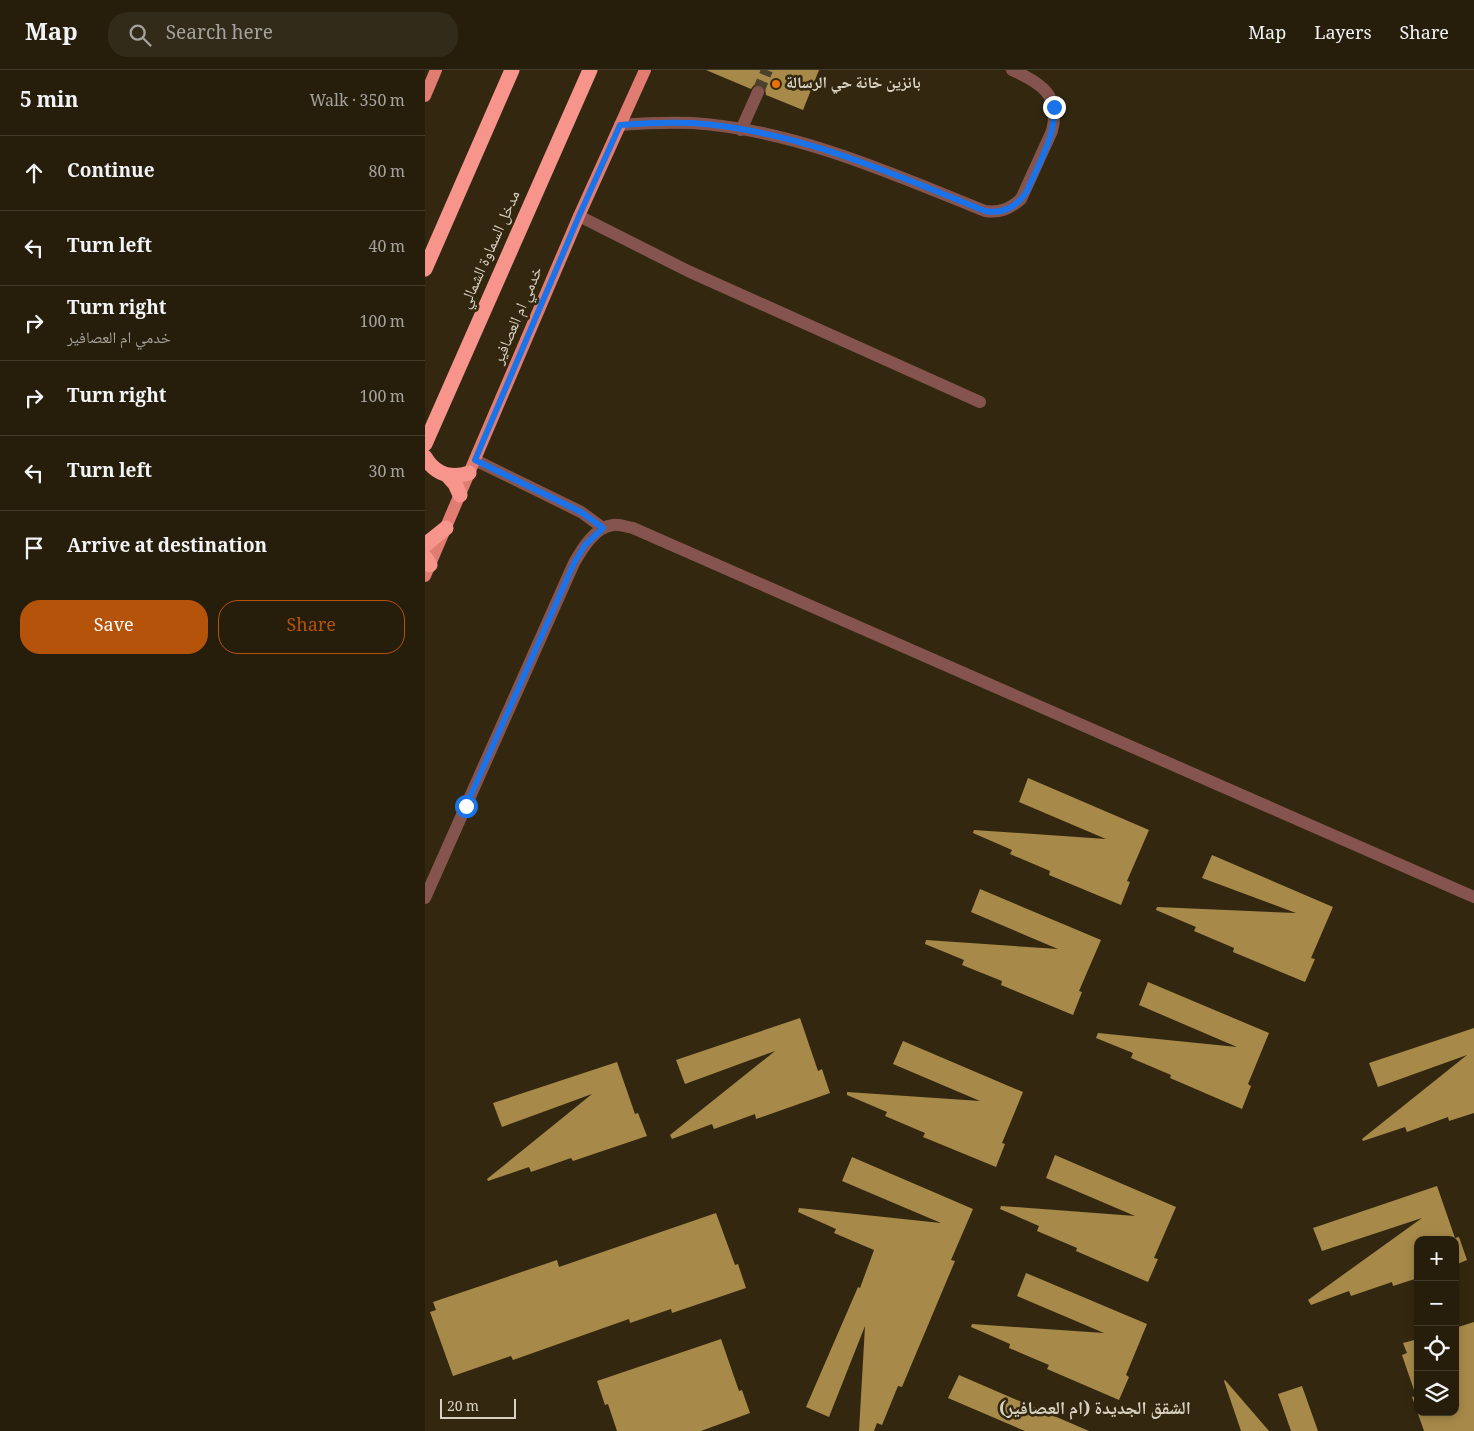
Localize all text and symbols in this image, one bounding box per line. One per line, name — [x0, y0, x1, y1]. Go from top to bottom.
search box — [108, 12, 458, 57]
text: Map — [25, 14, 78, 55]
text: Search here — [166, 19, 273, 51]
text: Map — [1248, 20, 1286, 50]
text: Layers — [1314, 20, 1372, 50]
text: Share — [1400, 20, 1449, 50]
icon: search — [126, 21, 154, 49]
place label: بانزين خانة حي الرسالة — [786, 71, 921, 98]
marker: بانزين خانة حي الرسالة — [770, 78, 782, 90]
text: 5 min — [20, 85, 79, 120]
text: Walk · 350 m — [309, 89, 405, 116]
route end — [1043, 96, 1066, 119]
text: Continue — [67, 157, 155, 189]
icon: ahead — [20, 159, 48, 187]
text: 80 m — [368, 160, 405, 187]
street label: مدخل السماوة الشمالي — [453, 187, 529, 313]
text: Turn left — [67, 232, 152, 264]
icon: left — [20, 234, 48, 262]
text: 40 m — [368, 235, 405, 262]
street label: خدمي ام العصافير — [486, 263, 552, 370]
text: Turn right — [67, 294, 167, 326]
icon: right — [20, 309, 48, 337]
text: 100 m — [360, 310, 405, 337]
text: خدمي ام العصافير — [67, 326, 171, 353]
text: Turn right — [67, 382, 167, 414]
icon: right — [20, 384, 48, 412]
text: 100 m — [360, 385, 405, 412]
text: Turn left — [67, 457, 152, 489]
icon: left — [20, 459, 48, 487]
text: 30 m — [368, 460, 405, 487]
text: Arrive at destination — [67, 532, 267, 564]
icon: arrive — [20, 534, 48, 562]
button: Save — [20, 600, 208, 654]
button: Share — [218, 600, 405, 654]
route start — [455, 795, 478, 818]
map controls — [1414, 1236, 1459, 1416]
button: + — [1414, 1236, 1459, 1281]
button: − — [1414, 1281, 1459, 1326]
button: locate — [1414, 1326, 1459, 1371]
button: layers — [1414, 1371, 1459, 1416]
district label: الشقق الجديدة (ام العصافير) — [999, 1395, 1191, 1425]
scale bar — [440, 1396, 516, 1419]
text: 20 m — [447, 1396, 479, 1420]

